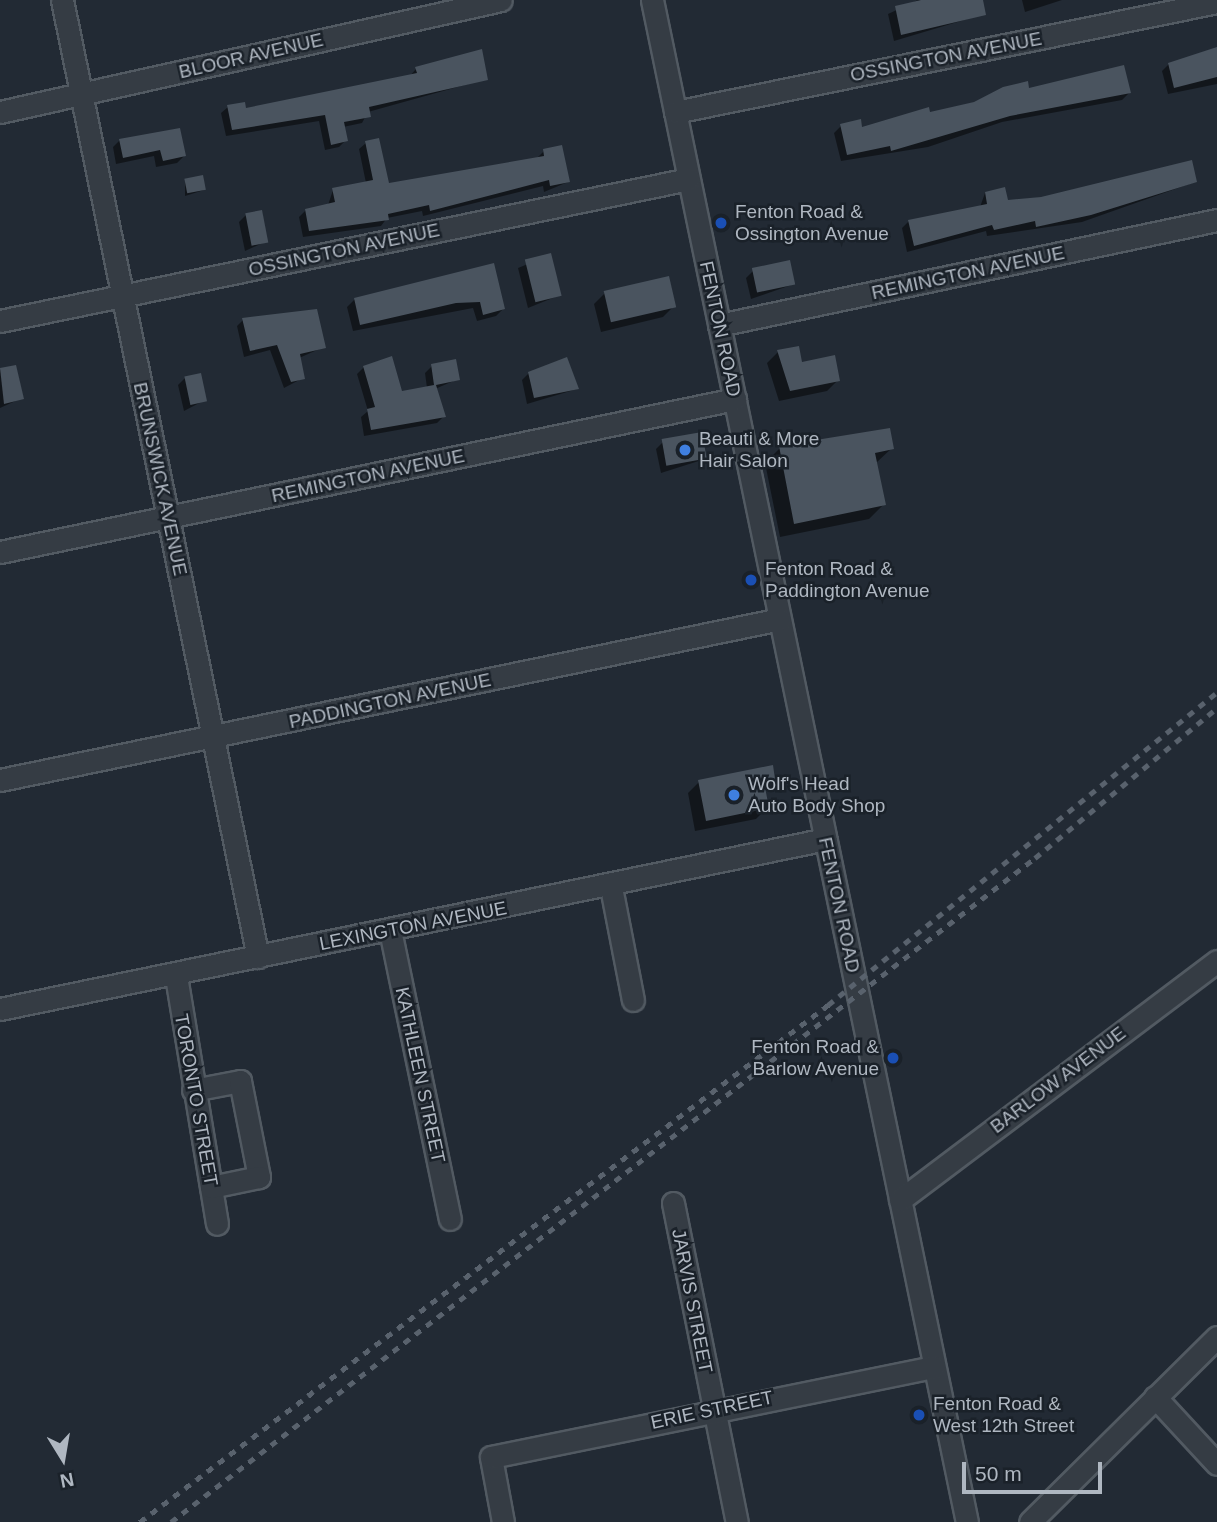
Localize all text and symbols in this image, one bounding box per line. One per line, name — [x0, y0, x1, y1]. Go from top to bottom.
street label: OSSINGTON AVENUE — [848, 27, 1044, 87]
street label: BLOOR AVENUE — [176, 28, 326, 84]
place label: Fenton Road & Ossington Avenue — [735, 201, 890, 245]
marker: Fenton Road & Ossington Avenue — [713, 215, 729, 231]
street label: OSSINGTON AVENUE — [246, 219, 442, 281]
street label: REMINGTON AVENUE — [869, 241, 1067, 305]
street label: FENTON ROAD — [695, 259, 745, 399]
street label: BRUNSWICK AVENUE — [128, 380, 192, 578]
place label: Beauti & More Hair Salon — [699, 428, 819, 472]
marker: Beauti & More Hair Salon — [677, 442, 693, 458]
street label: REMINGTON AVENUE — [269, 444, 467, 508]
place label: Fenton Road & Paddington Avenue — [765, 558, 931, 602]
marker: Fenton Road & Paddington Avenue — [743, 572, 759, 588]
street label: PADDINGTON AVENUE — [286, 668, 494, 734]
place label: Wolf's Head Auto Body Shop — [748, 773, 885, 817]
marker: Wolf's Head Auto Body Shop — [726, 787, 742, 803]
street label: FENTON ROAD — [814, 835, 864, 975]
street label: LEXINGTON AVENUE — [317, 897, 509, 955]
street label: KATHLEEN STREET — [390, 985, 450, 1165]
street label: TORONTO STREET — [170, 1012, 222, 1188]
street label: BARLOW AVENUE — [986, 1021, 1130, 1139]
place label: Fenton Road & Barlow Avenue — [751, 1036, 879, 1080]
marker: Fenton Road & Barlow Avenue — [885, 1050, 901, 1066]
street label: JARVIS STREET — [667, 1227, 717, 1375]
street label: ERIE STREET — [649, 1386, 775, 1434]
place label: Fenton Road & West 12th Street — [933, 1393, 1074, 1437]
marker: Fenton Road & West 12th Street — [911, 1407, 927, 1423]
north arrow — [28, 1424, 98, 1494]
scale bar — [965, 1448, 1105, 1492]
text: 50 m — [975, 1462, 1022, 1485]
text: N — [58, 1468, 76, 1492]

